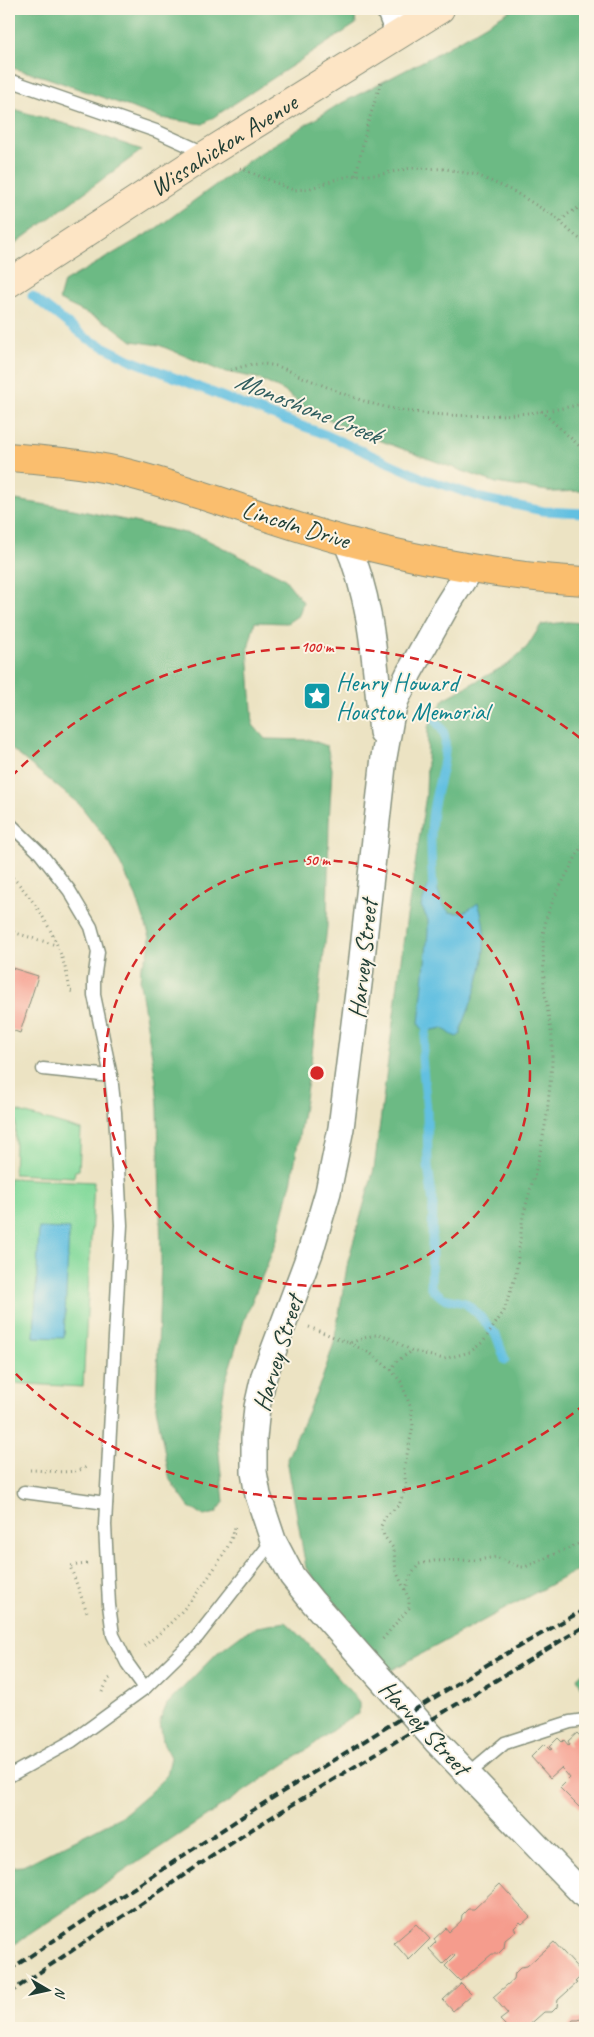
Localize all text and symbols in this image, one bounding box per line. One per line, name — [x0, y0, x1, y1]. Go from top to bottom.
street label: Wissahickon Avenue — [144, 86, 305, 204]
water label: Monoshone Creek — [231, 363, 390, 453]
street label: Lincoln Drive — [238, 494, 355, 557]
text: 100 m — [301, 638, 335, 657]
place label: Henry Howard Houston Memorial — [336, 667, 494, 728]
place icon: Henry Howard Houston Memorial — [302, 681, 332, 711]
text: 50 m — [304, 851, 331, 870]
street label: Harvey Street — [341, 894, 386, 1020]
centre of rings — [308, 1064, 326, 1082]
street label: Harvey Street — [245, 1288, 312, 1415]
street label: Harvey Street — [372, 1673, 479, 1785]
north arrow — [22, 1964, 72, 2014]
text: N — [51, 1986, 69, 2000]

